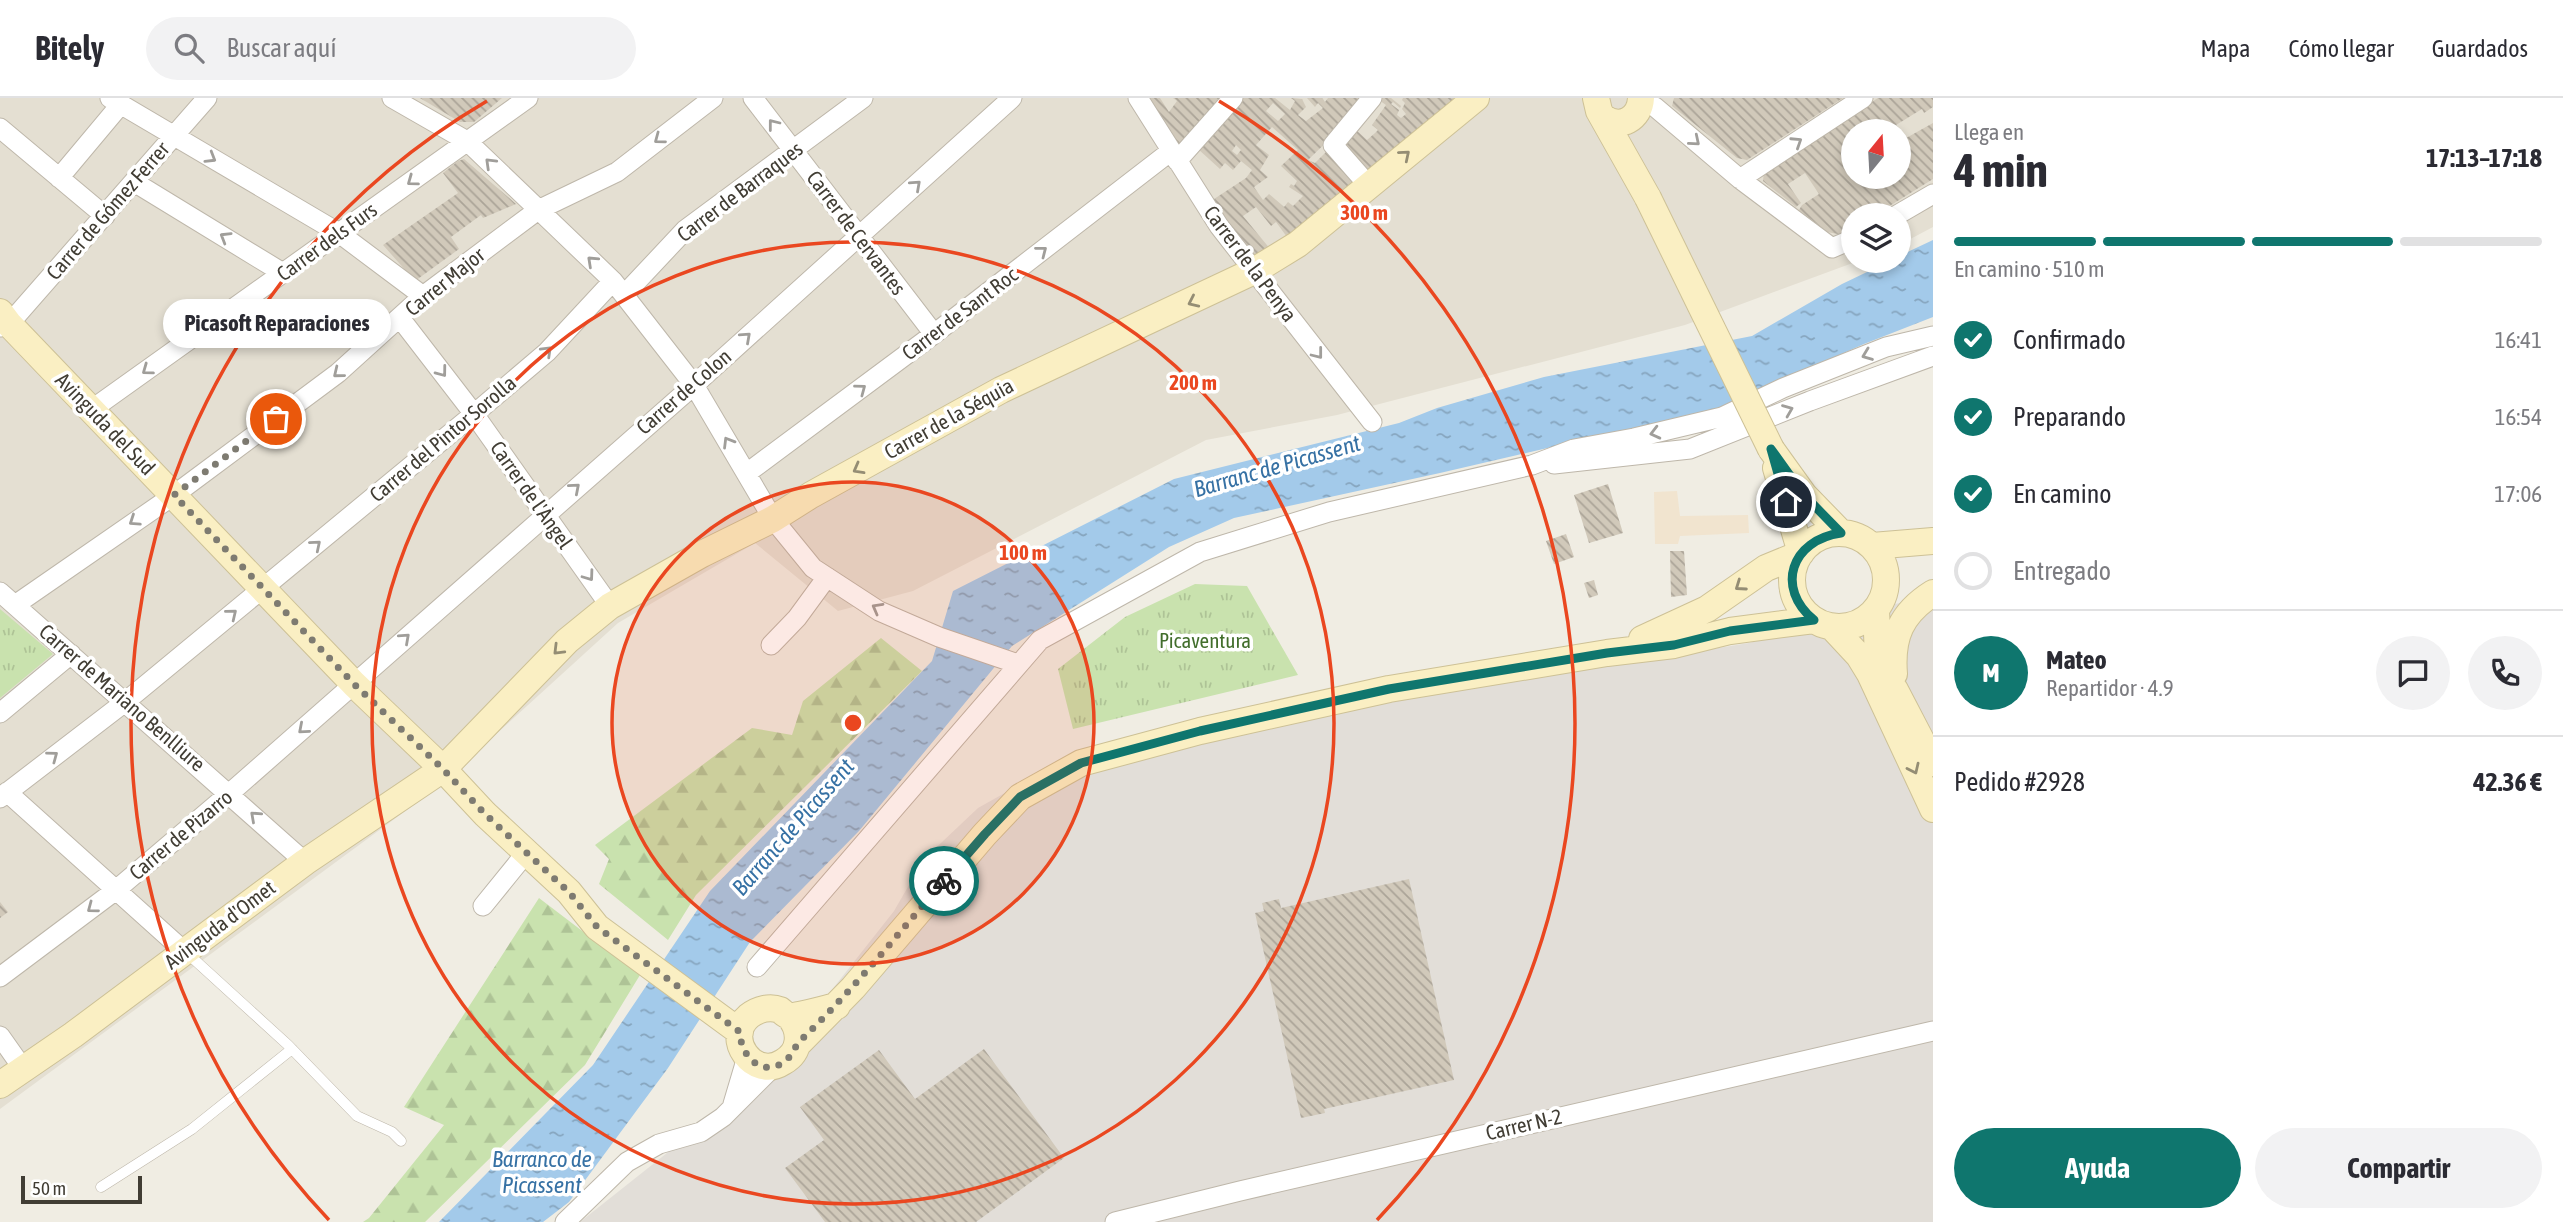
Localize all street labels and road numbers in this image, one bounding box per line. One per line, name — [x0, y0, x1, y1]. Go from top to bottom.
street label: Carrer de Gómez Ferrer — [41, 136, 174, 284]
street label: Carrer de Barraques — [672, 136, 807, 246]
street label: Carrer de Cervantes — [802, 166, 911, 299]
street label: Carrer dels Furs — [272, 197, 381, 285]
street label: Carrer de la Penya — [1199, 201, 1302, 326]
street label: Carrer Major — [400, 242, 489, 320]
street label: Carrer de Sant Roc — [897, 262, 1022, 364]
street label: Carrer de Colon — [631, 344, 735, 439]
street label: Avinguda del Sud — [51, 367, 160, 479]
street label: Carrer del Pintor Sorolla — [364, 370, 520, 506]
street label: Carrer de la Séquia — [880, 373, 1017, 463]
street label: Carrer de l'Àngel — [486, 436, 578, 553]
street label: Carrer de Mariano Benlliure — [35, 619, 210, 776]
street label: Carrer de Pizarro — [124, 784, 237, 884]
street label: Avinguda d'Omet — [159, 875, 279, 974]
street label: Carrer N-2 — [1483, 1104, 1564, 1144]

